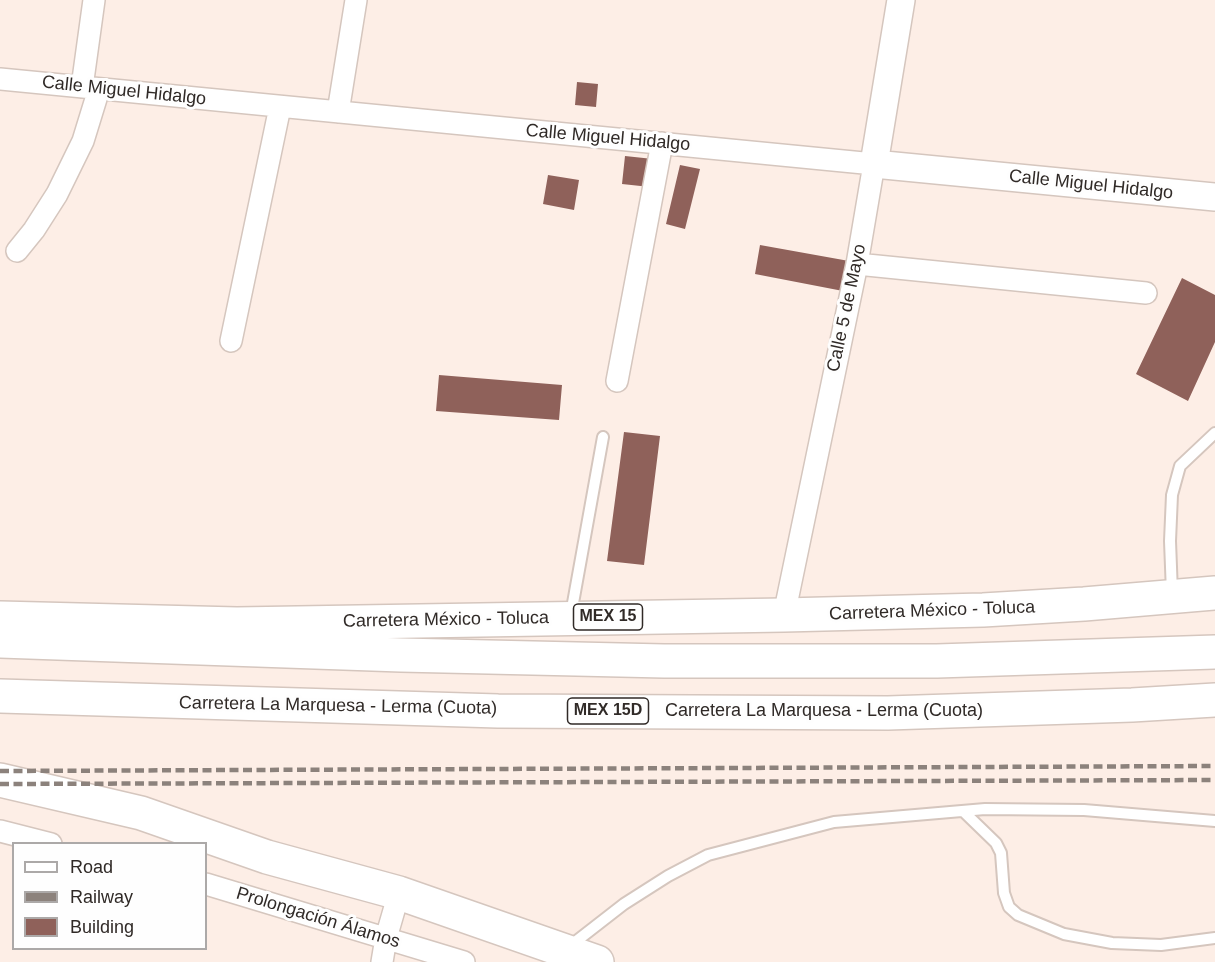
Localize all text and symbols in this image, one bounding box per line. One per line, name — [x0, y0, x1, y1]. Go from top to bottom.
street label: Calle Miguel Hidalgo — [41, 72, 207, 110]
street label: Calle Miguel Hidalgo — [525, 120, 691, 156]
street label: Calle Miguel Hidalgo — [1008, 166, 1174, 204]
street label: Calle 5 de Mayo — [823, 242, 871, 374]
street label: Carretera México - Toluca — [829, 597, 1035, 625]
road number: MEX 15 — [574, 604, 642, 630]
street label: Carretera México - Toluca — [343, 607, 549, 633]
street label: Carretera La Marquesa - Lerma (Cuota) — [179, 692, 497, 720]
road number: MEX 15D — [568, 698, 648, 724]
street label: Carretera La Marquesa - Lerma (Cuota) — [665, 700, 983, 722]
legend — [12, 842, 207, 950]
text: Road — [70, 857, 113, 877]
street label: Prolongación Álamos — [234, 883, 402, 953]
text: Railway — [70, 887, 133, 907]
text: Building — [70, 917, 134, 937]

